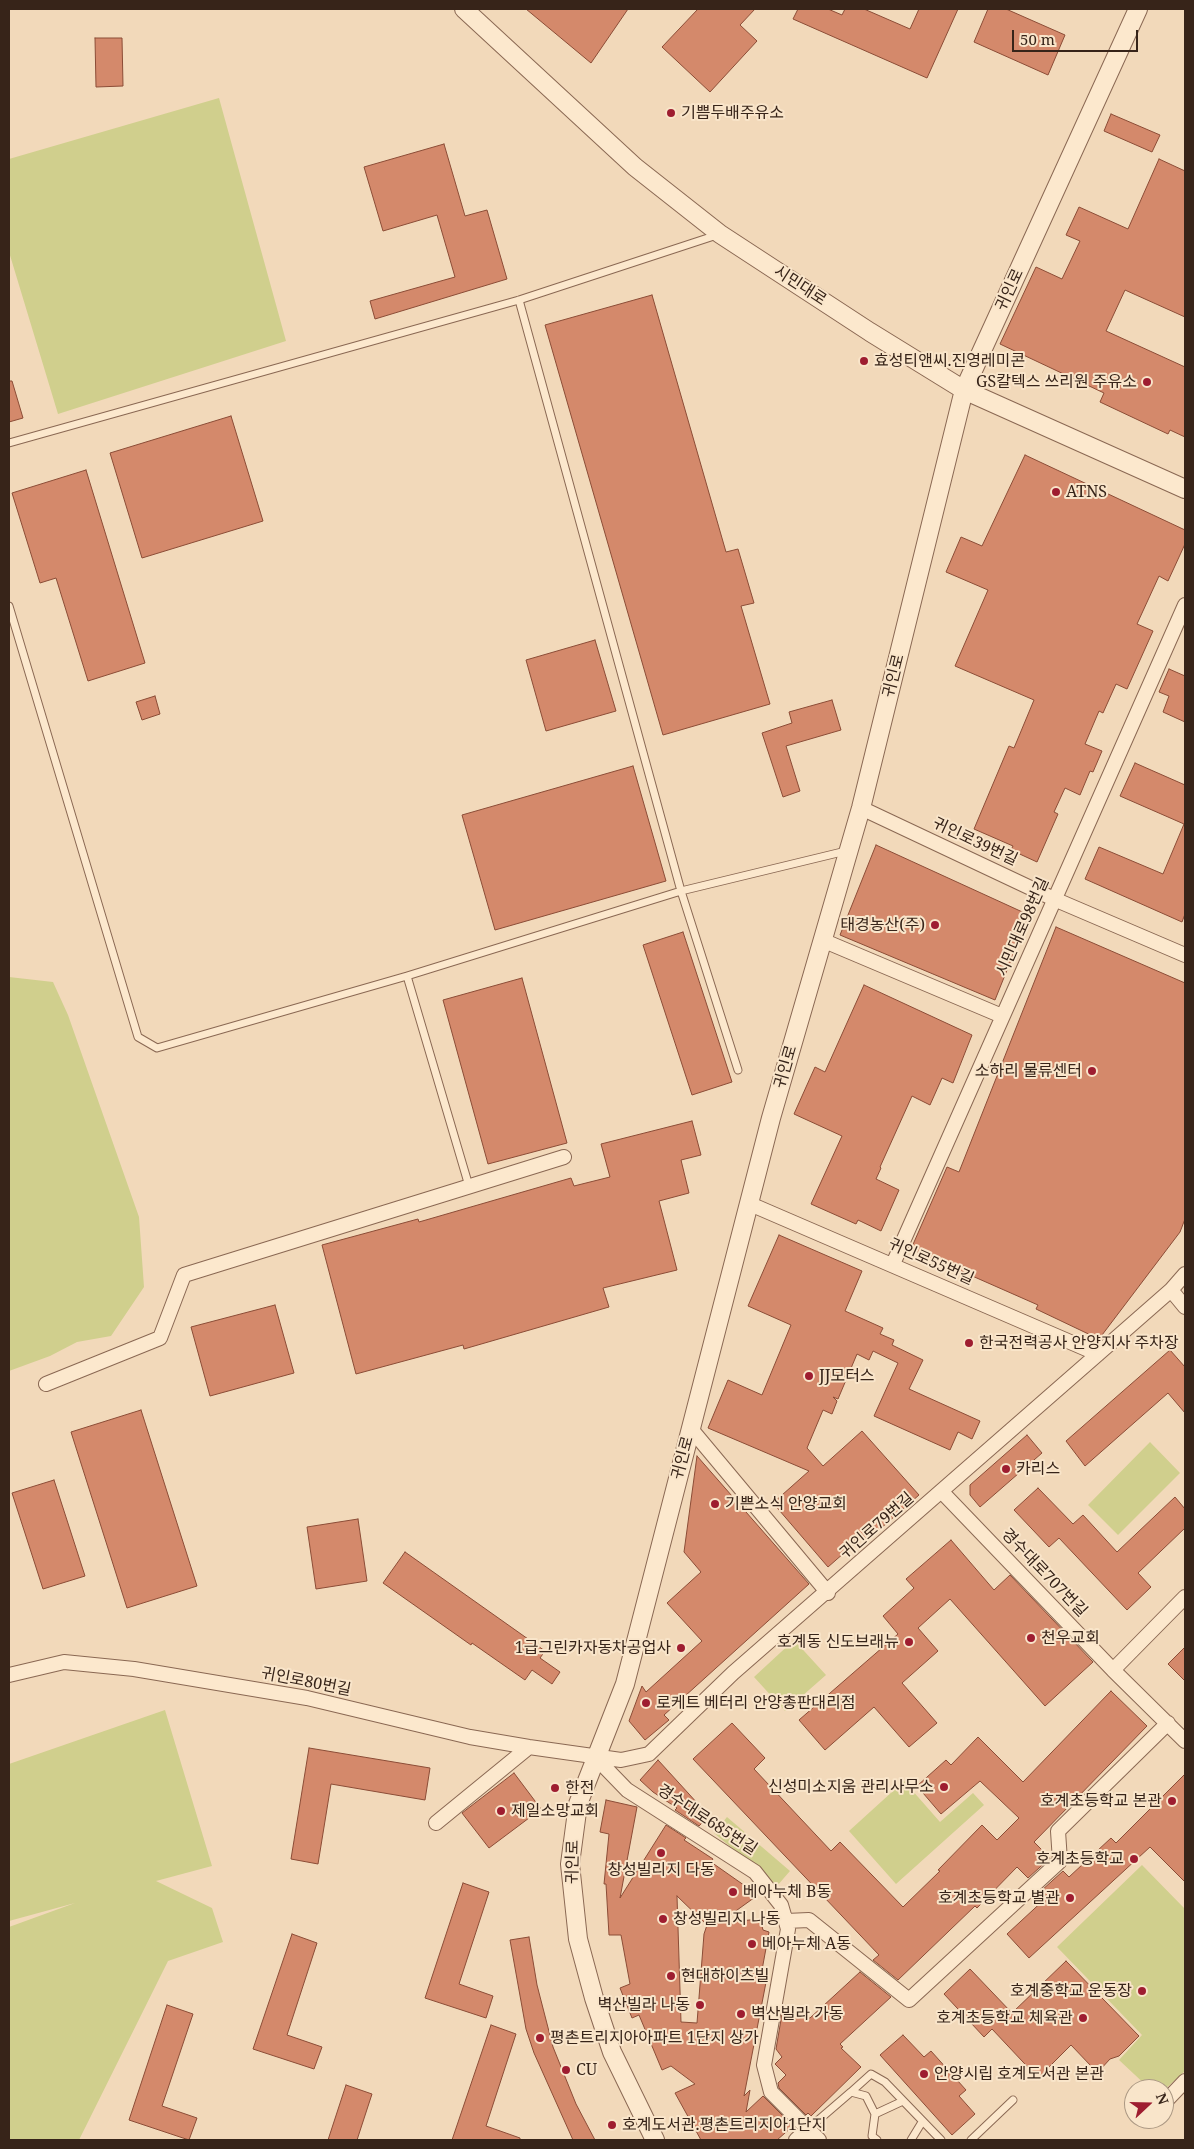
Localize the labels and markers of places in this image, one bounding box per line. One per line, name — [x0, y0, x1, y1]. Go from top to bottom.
place label: 기쁨두배주유소 — [681, 103, 784, 123]
marker: 기쁨두배주유소 — [665, 107, 677, 119]
place label: 효성티앤씨.진영레미콘 — [874, 351, 1025, 371]
marker: 효성티앤씨.진영레미콘 — [858, 355, 870, 367]
place label: GS칼텍스 쓰리원 주유소 — [976, 372, 1137, 392]
marker: GS칼텍스 쓰리원 주유소 — [1141, 376, 1153, 388]
place label: ATNS — [1066, 482, 1107, 502]
marker: ATNS — [1050, 486, 1062, 498]
place label: 태경농산(주) — [840, 915, 925, 935]
marker: 태경농산(주) — [929, 919, 941, 931]
place label: 소하리 물류센터 — [975, 1061, 1082, 1081]
marker: 소하리 물류센터 — [1086, 1065, 1098, 1077]
place label: 한국전력공사 안양지사 주차장 — [979, 1333, 1179, 1353]
marker: 한국전력공사 안양지사 주차장 — [963, 1337, 975, 1349]
place label: JJ모터스 — [819, 1366, 875, 1386]
marker: JJ모터스 — [803, 1370, 815, 1382]
place label: 카리스 — [1016, 1459, 1060, 1479]
marker: 카리스 — [1000, 1463, 1012, 1475]
place label: 기쁜소식 안양교회 — [725, 1494, 847, 1514]
marker: 기쁜소식 안양교회 — [709, 1498, 721, 1510]
place label: 천우교회 — [1041, 1628, 1100, 1648]
place label: 호계동 신도브래뉴 — [777, 1632, 899, 1652]
marker: 천우교회 — [1025, 1632, 1037, 1644]
marker: 호계동 신도브래뉴 — [903, 1636, 915, 1648]
place label: 1급그린카자동차공업사 — [515, 1638, 671, 1658]
marker: 1급그린카자동차공업사 — [675, 1642, 687, 1654]
place label: 로케트 베터리 안양총판대리점 — [656, 1693, 856, 1713]
marker: 로케트 베터리 안양총판대리점 — [640, 1697, 652, 1709]
place label: 신성미소지움 관리사무소 — [768, 1777, 934, 1797]
place label: 한전 — [565, 1778, 594, 1798]
marker: 신성미소지움 관리사무소 — [938, 1781, 950, 1793]
marker: 한전 — [549, 1782, 561, 1794]
place label: 호계초등학교 본관 — [1040, 1791, 1162, 1811]
marker: 호계초등학교 본관 — [1166, 1795, 1178, 1807]
place label: 제일소망교회 — [511, 1801, 599, 1821]
marker: 제일소망교회 — [495, 1805, 507, 1817]
marker: 창성빌리지 다동 — [655, 1847, 667, 1859]
place label: 호계초등학교 — [1036, 1849, 1124, 1869]
marker: 호계초등학교 — [1128, 1853, 1140, 1865]
place label: 창성빌리지 다동 — [607, 1860, 715, 1880]
place label: 베아누체 B동 — [743, 1882, 831, 1902]
marker: 베아누체 B동 — [727, 1886, 739, 1898]
place label: 호계초등학교 별관 — [938, 1888, 1060, 1908]
marker: 호계초등학교 별관 — [1064, 1892, 1076, 1904]
place label: 창성빌리지 나동 — [673, 1909, 780, 1929]
marker: 창성빌리지 나동 — [657, 1913, 669, 1925]
place label: 베아누체 A동 — [762, 1934, 851, 1954]
marker: 베아누체 A동 — [746, 1938, 758, 1950]
place label: 현대하이츠빌 — [681, 1966, 769, 1986]
marker: 현대하이츠빌 — [665, 1970, 677, 1982]
place label: 호계중학교 운동장 — [1010, 1981, 1132, 2001]
marker: 호계중학교 운동장 — [1136, 1985, 1148, 1997]
place label: 벽산빌라 나동 — [598, 1995, 690, 2015]
marker: 벽산빌라 나동 — [694, 1999, 706, 2011]
place label: 벽산빌라 가동 — [751, 2004, 843, 2024]
marker: 벽산빌라 가동 — [735, 2008, 747, 2020]
place label: 호계초등학교 체육관 — [936, 2008, 1073, 2028]
marker: 호계초등학교 체육관 — [1077, 2012, 1089, 2024]
place label: 평촌트리지아아파트 1단지 상가 — [550, 2028, 759, 2048]
marker: 평촌트리지아아파트 1단지 상가 — [534, 2032, 546, 2044]
place label: CU — [576, 2060, 597, 2080]
marker: CU — [560, 2064, 572, 2076]
place label: 안양시립 호계도서관 본관 — [934, 2064, 1104, 2084]
marker: 안양시립 호계도서관 본관 — [918, 2068, 930, 2080]
place label: 호계도서관.평촌트리지아1단지 — [622, 2115, 826, 2135]
marker: 호계도서관.평촌트리지아1단지 — [606, 2119, 618, 2131]

